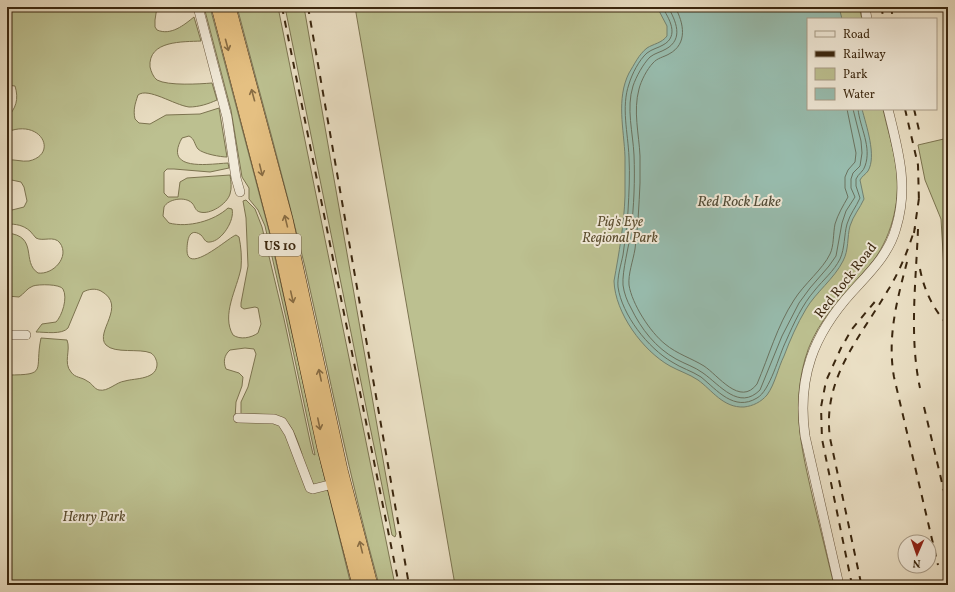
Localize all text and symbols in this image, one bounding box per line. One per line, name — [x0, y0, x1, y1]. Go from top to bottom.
legend — [807, 18, 937, 110]
text: Road — [843, 27, 870, 43]
one-way arrow — [224, 38, 232, 51]
text: Railway — [843, 47, 886, 63]
text: Park — [843, 67, 868, 83]
text: Water — [843, 87, 875, 103]
one-way arrow — [249, 89, 256, 102]
one-way arrow — [258, 164, 265, 177]
water label: Red Rock Lake — [697, 192, 781, 213]
park label: Pig's Eye Regional Park — [582, 213, 659, 248]
one-way arrow — [282, 215, 289, 228]
road number: US 10 — [259, 234, 301, 256]
street label: Red Rock Road — [811, 239, 882, 323]
one-way arrow — [288, 290, 296, 303]
one-way arrow — [316, 369, 324, 382]
one-way arrow — [315, 417, 323, 430]
park label: Henry Park — [62, 508, 126, 527]
north arrow — [897, 534, 937, 574]
one-way arrow — [356, 541, 364, 554]
text: N — [912, 555, 921, 570]

